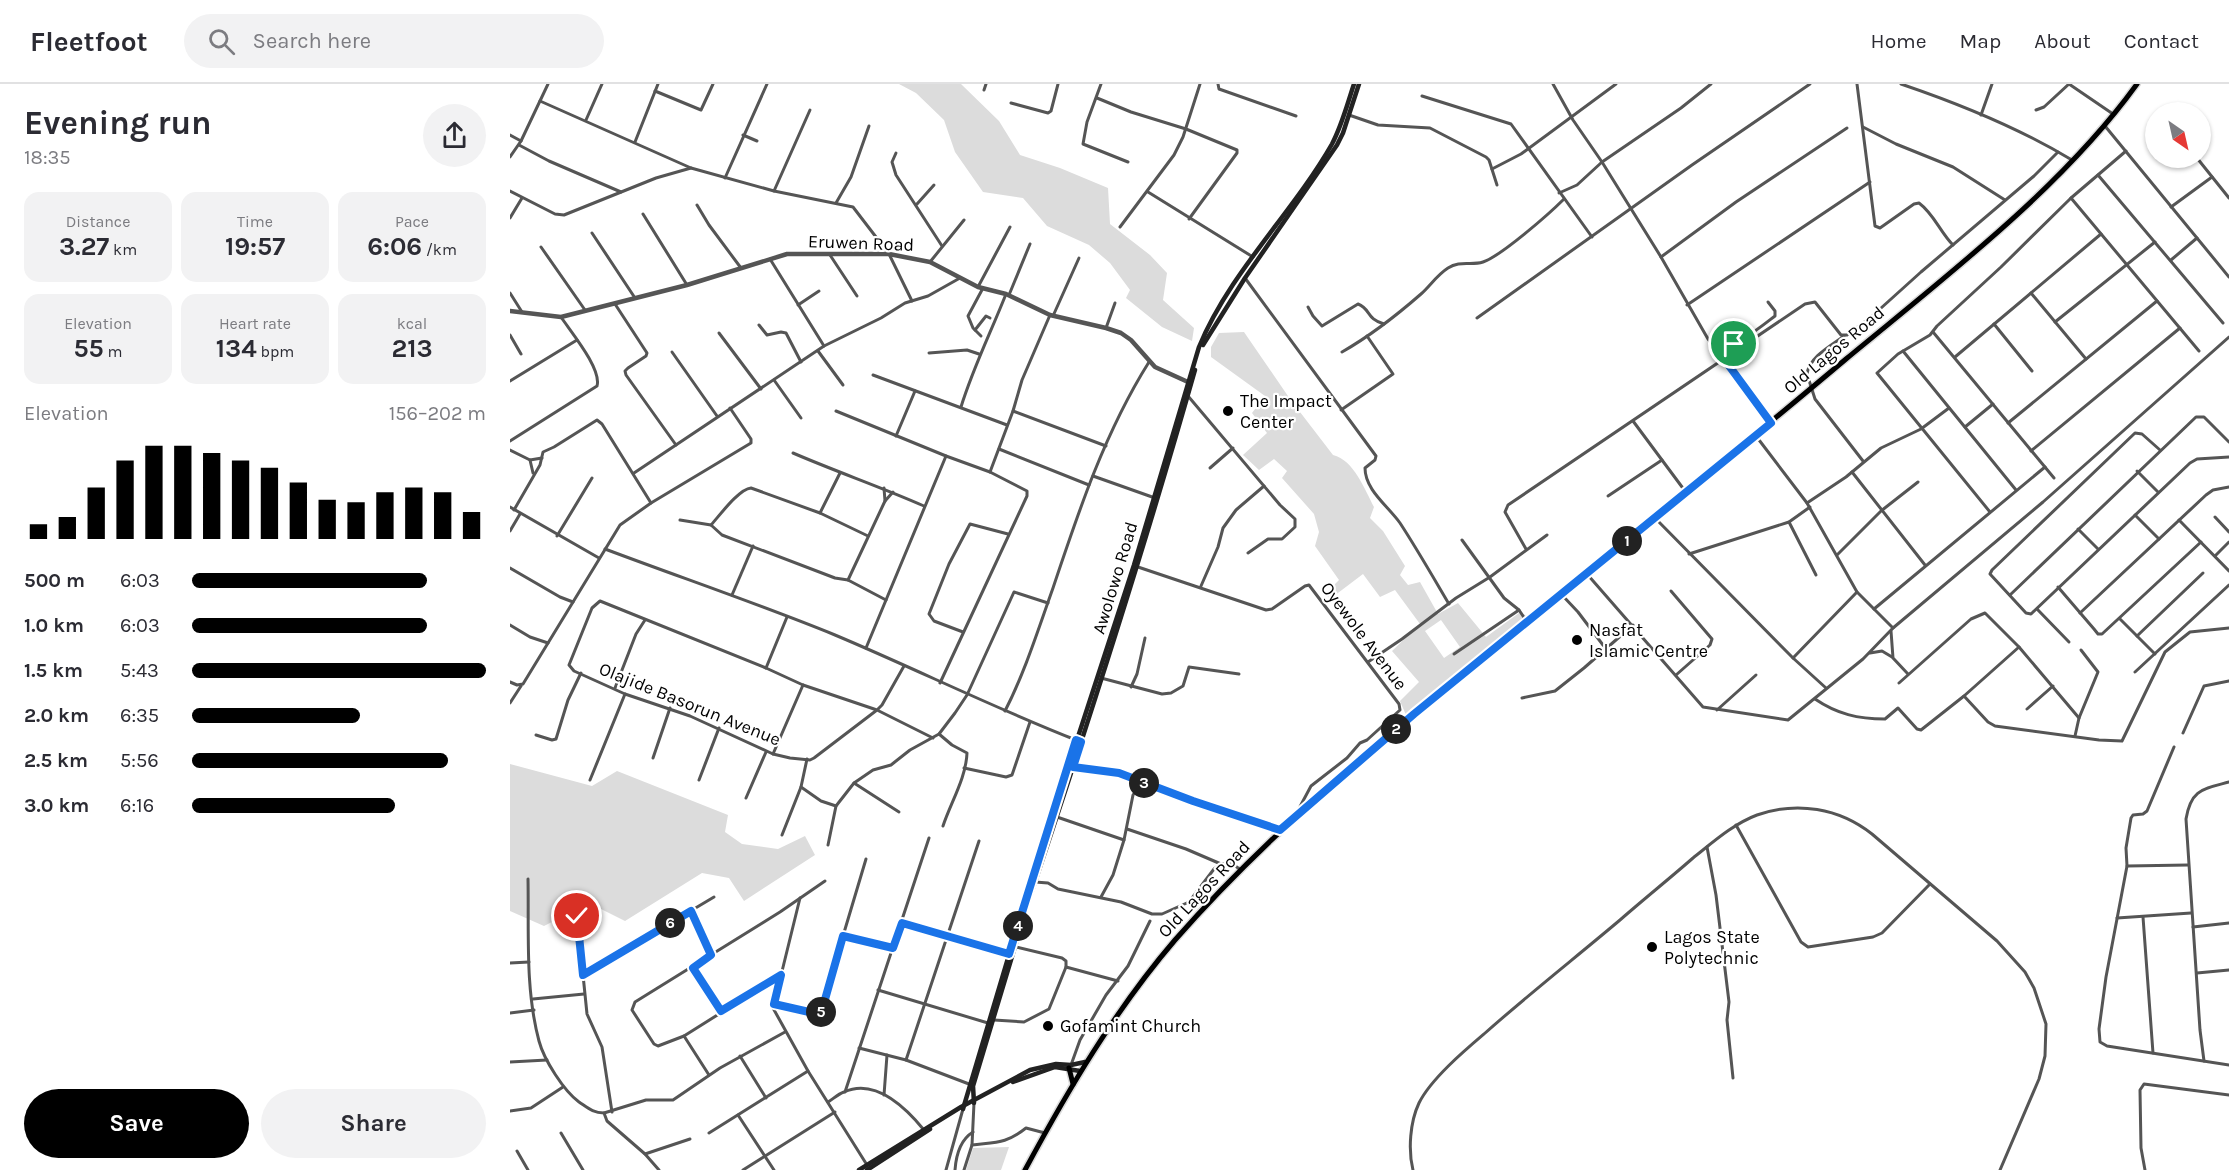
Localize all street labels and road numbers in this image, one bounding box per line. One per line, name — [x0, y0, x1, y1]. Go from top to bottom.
street label: Eruwen Road — [807, 230, 915, 256]
street label: Old Lagos Road — [1779, 301, 1889, 399]
street label: Awolowo Road — [1087, 519, 1143, 637]
street label: Oyewole Avenue — [1316, 577, 1412, 695]
street label: Olajide Basorun Avenue — [596, 657, 784, 751]
street label: Old Lagos Road — [1153, 836, 1255, 942]

